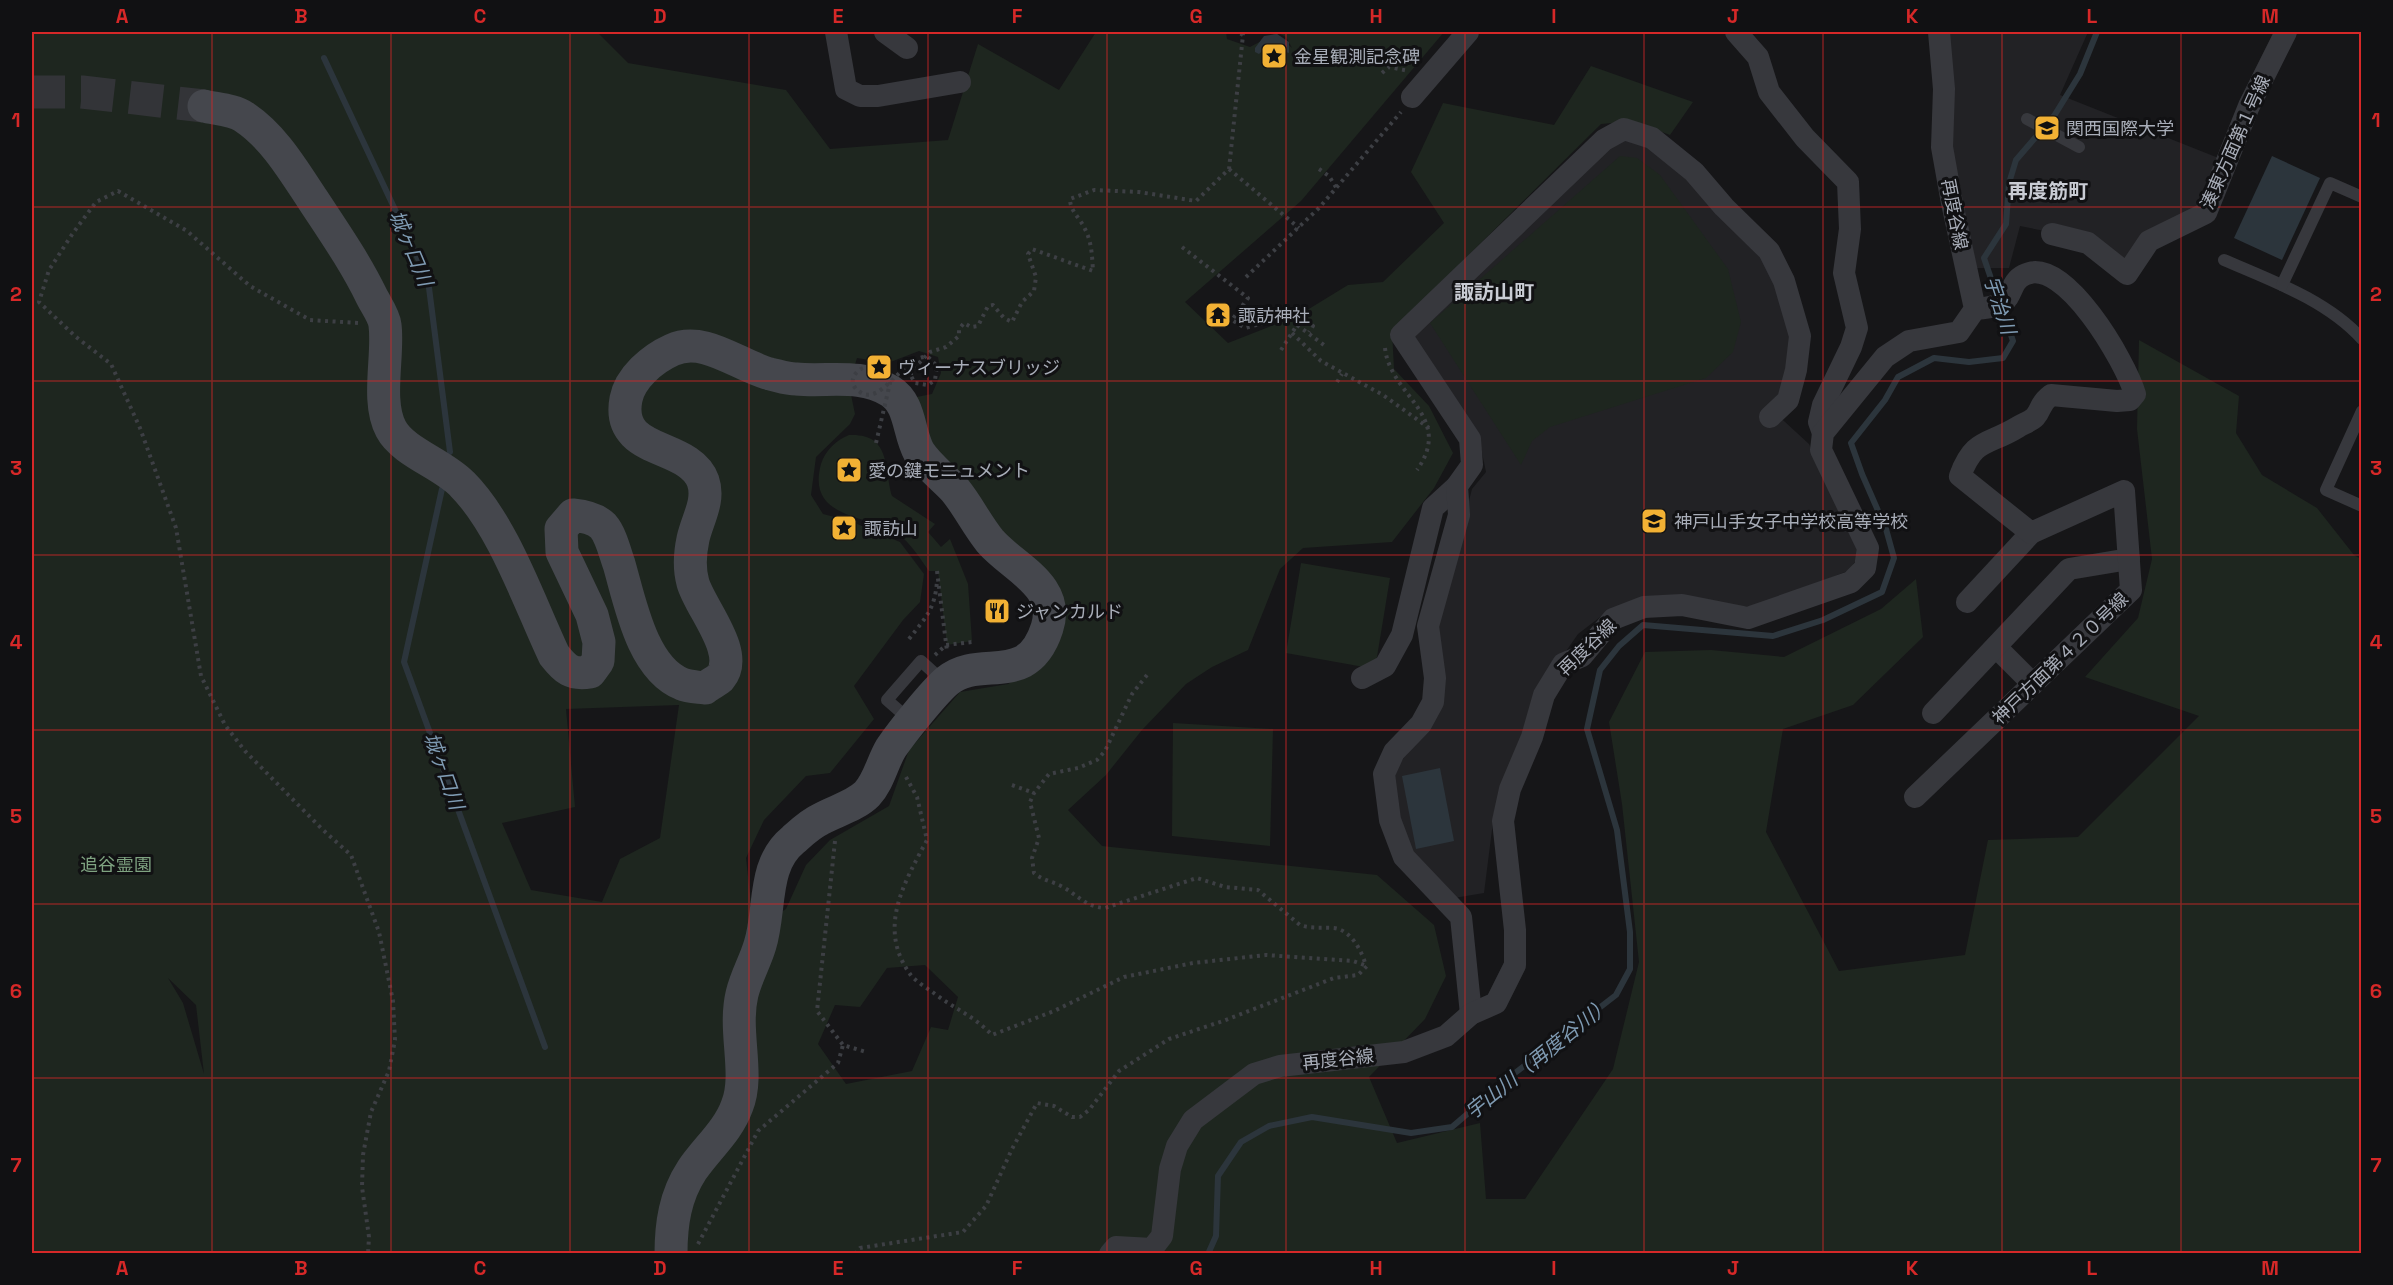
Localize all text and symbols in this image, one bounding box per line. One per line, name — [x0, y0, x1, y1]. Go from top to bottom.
text: A — [116, 3, 129, 29]
text: B — [294, 3, 308, 29]
text: C — [474, 3, 487, 29]
text: D — [653, 3, 667, 29]
text: E — [832, 3, 844, 29]
text: F — [1012, 3, 1023, 29]
text: G — [1189, 3, 1203, 29]
text: H — [1369, 3, 1383, 29]
text: I — [1551, 3, 1557, 29]
text: J — [1727, 3, 1739, 29]
text: K — [1906, 3, 1919, 29]
text: L — [2087, 3, 2098, 29]
text: M — [2261, 3, 2279, 29]
place icon: 金星観測記念碑 — [1259, 41, 1289, 71]
place label: 金星観測記念碑 — [1294, 45, 1420, 68]
street label: 湊東方面第１号線 — [2195, 72, 2275, 212]
text: 1 — [11, 107, 21, 133]
text: 1 — [2371, 107, 2381, 133]
school or university icon: 関西国際大学 — [2032, 113, 2062, 143]
place label: 関西国際大学 — [2066, 117, 2174, 140]
street label: 再度谷線 — [1937, 176, 1973, 252]
district label: 再度筋町 — [2008, 178, 2088, 204]
water label: 城ヶ口川 — [383, 206, 439, 292]
water label: 宇治川 — [1978, 272, 2022, 339]
district label: 諏訪山町 — [1454, 279, 1534, 305]
text: 2 — [10, 281, 22, 307]
text: 2 — [2370, 281, 2382, 307]
temple icon: 諏訪神社 — [1203, 300, 1233, 330]
place label: 諏訪神社 — [1238, 304, 1310, 327]
place icon: ヴィーナスブリッジ — [864, 352, 894, 382]
place label: ヴィーナスブリッジ — [898, 356, 1060, 379]
text: 3 — [10, 455, 22, 481]
place icon: 愛の鍵モニュメント — [834, 455, 864, 485]
text: 3 — [2370, 455, 2382, 481]
place label: 愛の鍵モニュメント — [868, 459, 1030, 482]
school or university icon: 神戸山手女子中学校高等学校 — [1639, 506, 1669, 536]
place label: 神戸山手女子中学校高等学校 — [1674, 510, 1908, 533]
place icon: 諏訪山 — [829, 513, 859, 543]
place label: 諏訪山 — [864, 517, 918, 540]
street label: 神戸方面第４２０号線 — [1987, 587, 2133, 729]
restaurant icon: ジャンカルド — [982, 596, 1012, 626]
place label: ジャンカルド — [1016, 600, 1123, 623]
street label: 再度谷線 — [1553, 614, 1621, 680]
text: 4 — [10, 629, 23, 655]
text: 4 — [2370, 629, 2383, 655]
water label: 城ヶ口川 — [418, 729, 471, 815]
text: 5 — [10, 803, 22, 829]
text: 5 — [2370, 803, 2382, 829]
park label: 追谷霊園 — [80, 853, 152, 876]
text: 6 — [10, 978, 22, 1004]
text: 6 — [2370, 978, 2382, 1004]
water label: 宇山川（再度谷川） — [1460, 991, 1616, 1125]
street label: 再度谷線 — [1301, 1044, 1375, 1074]
text: 7 — [10, 1152, 22, 1178]
text: 7 — [2370, 1152, 2382, 1178]
text: A — [116, 1255, 129, 1281]
text: B — [294, 1255, 308, 1281]
text: C — [474, 1255, 487, 1281]
text: D — [653, 1255, 667, 1281]
text: E — [832, 1255, 844, 1281]
text: F — [1012, 1255, 1023, 1281]
text: G — [1189, 1255, 1203, 1281]
text: H — [1369, 1255, 1383, 1281]
text: I — [1551, 1255, 1557, 1281]
text: J — [1727, 1255, 1739, 1281]
text: K — [1906, 1255, 1919, 1281]
text: L — [2087, 1255, 2098, 1281]
text: M — [2261, 1255, 2279, 1281]

